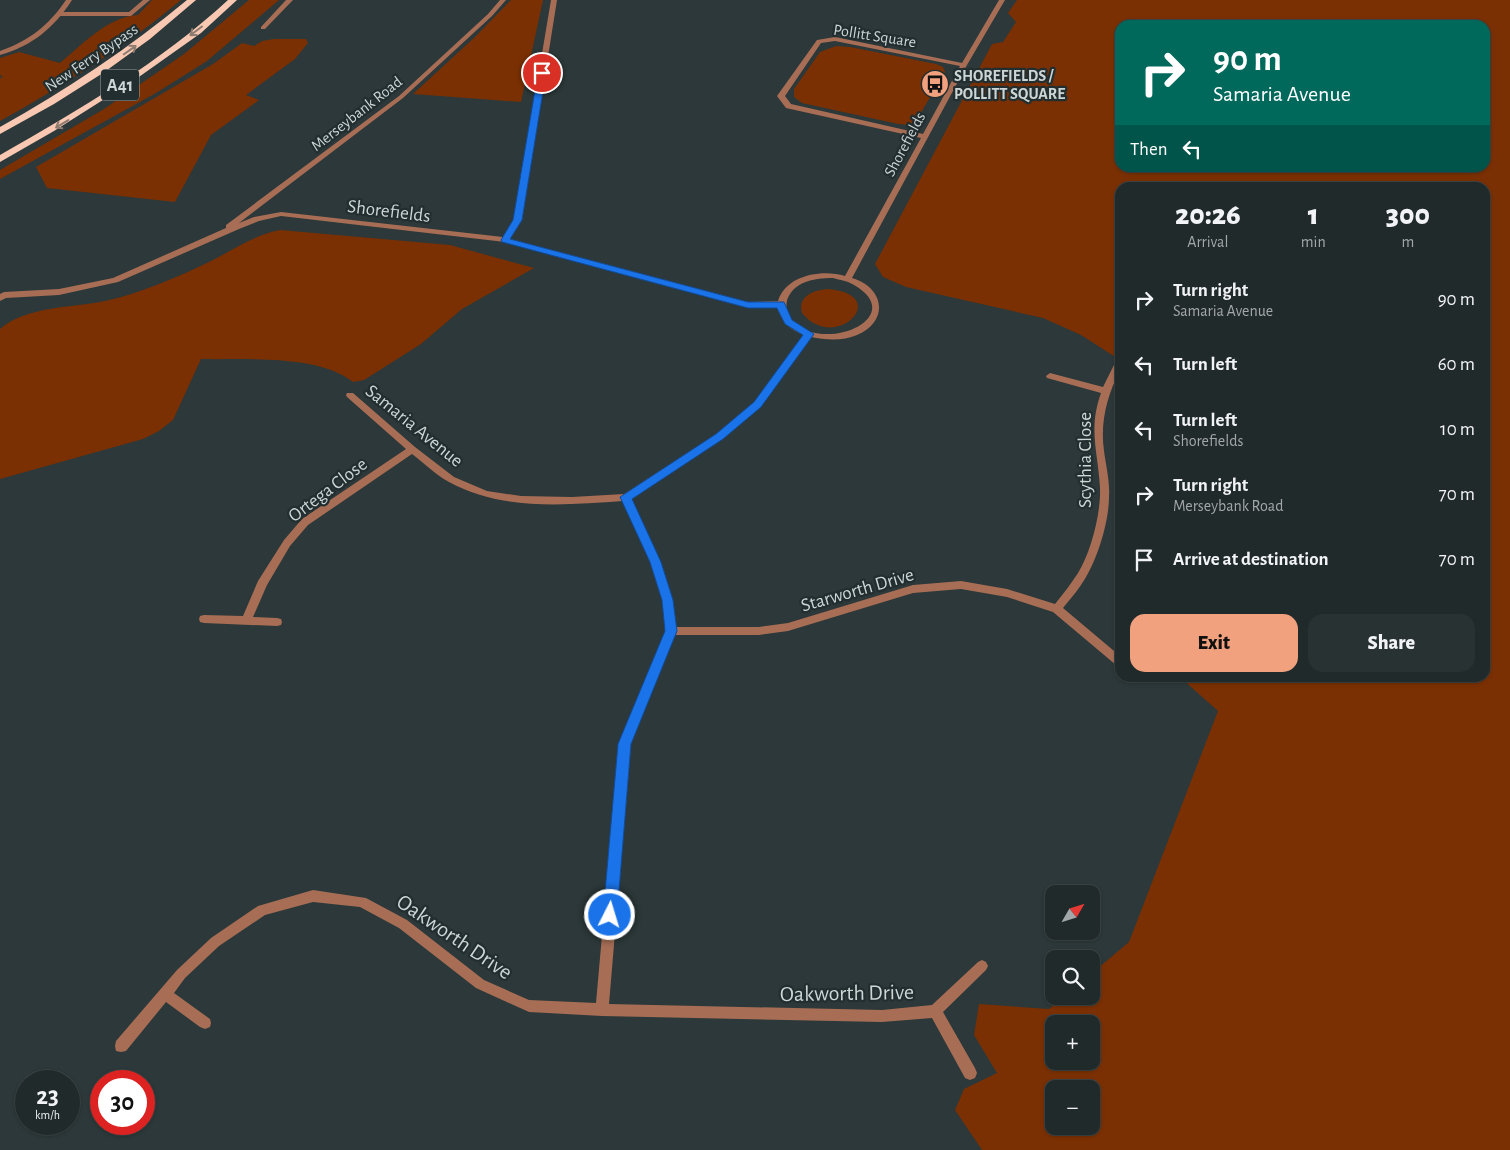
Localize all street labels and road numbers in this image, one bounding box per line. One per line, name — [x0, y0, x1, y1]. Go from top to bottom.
street label: New Ferry Bypass — [42, 21, 141, 95]
street label: Pollitt Square — [832, 22, 917, 50]
road number: A41 — [101, 70, 139, 100]
street label: Merseybank Road — [308, 73, 406, 155]
street label: Shorefields — [881, 110, 928, 179]
street label: Shorefields — [346, 197, 431, 226]
street label: Samaria Avenue — [362, 381, 466, 471]
street label: Scythia Close — [1076, 412, 1095, 508]
street label: Ortega Close — [285, 455, 371, 526]
street label: Starworth Drive — [799, 565, 916, 616]
street label: Oakworth Drive — [393, 890, 516, 983]
street label: Oakworth Drive — [780, 981, 914, 1005]

